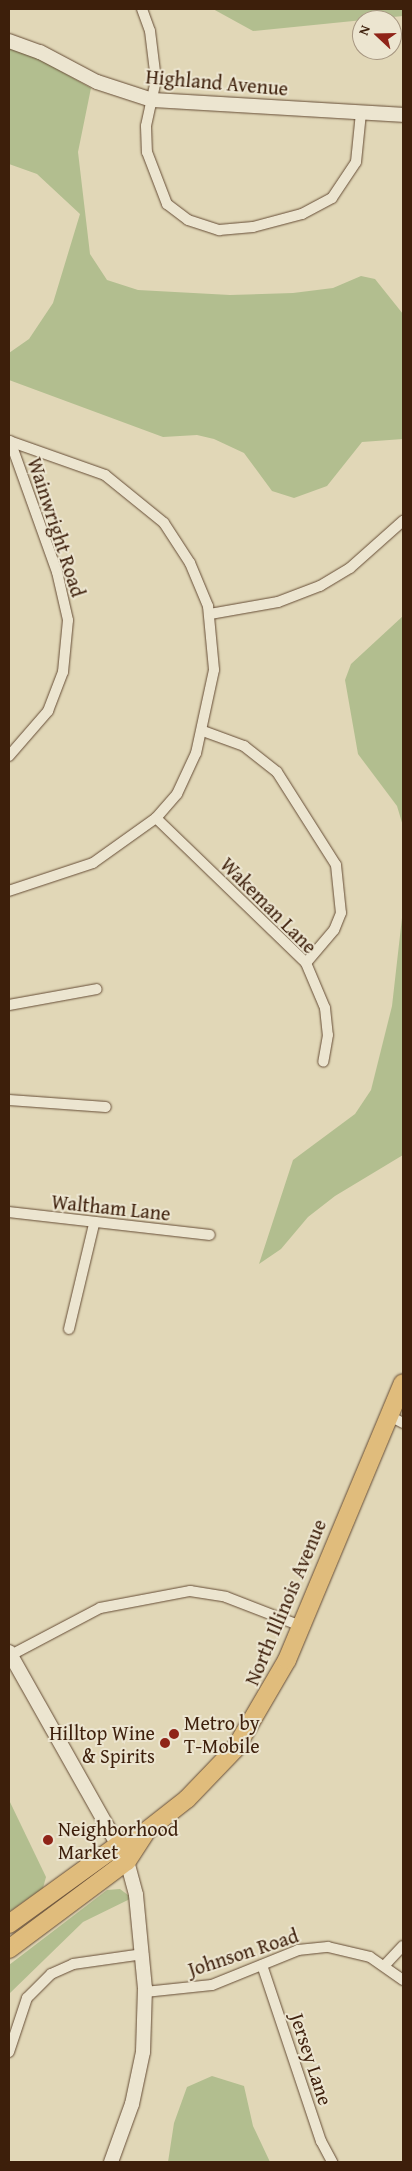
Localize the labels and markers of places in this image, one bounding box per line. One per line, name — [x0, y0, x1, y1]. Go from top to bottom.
place label: Metro by T-Mobile — [184, 1710, 260, 1757]
place label: Hilltop Wine & Spirits — [49, 1720, 155, 1767]
marker: Metro by T-Mobile — [168, 1728, 180, 1740]
marker: Hilltop Wine & Spirits — [159, 1737, 171, 1749]
place label: Neighborhood Market — [58, 1816, 178, 1863]
marker: Neighborhood Market — [42, 1834, 54, 1846]

